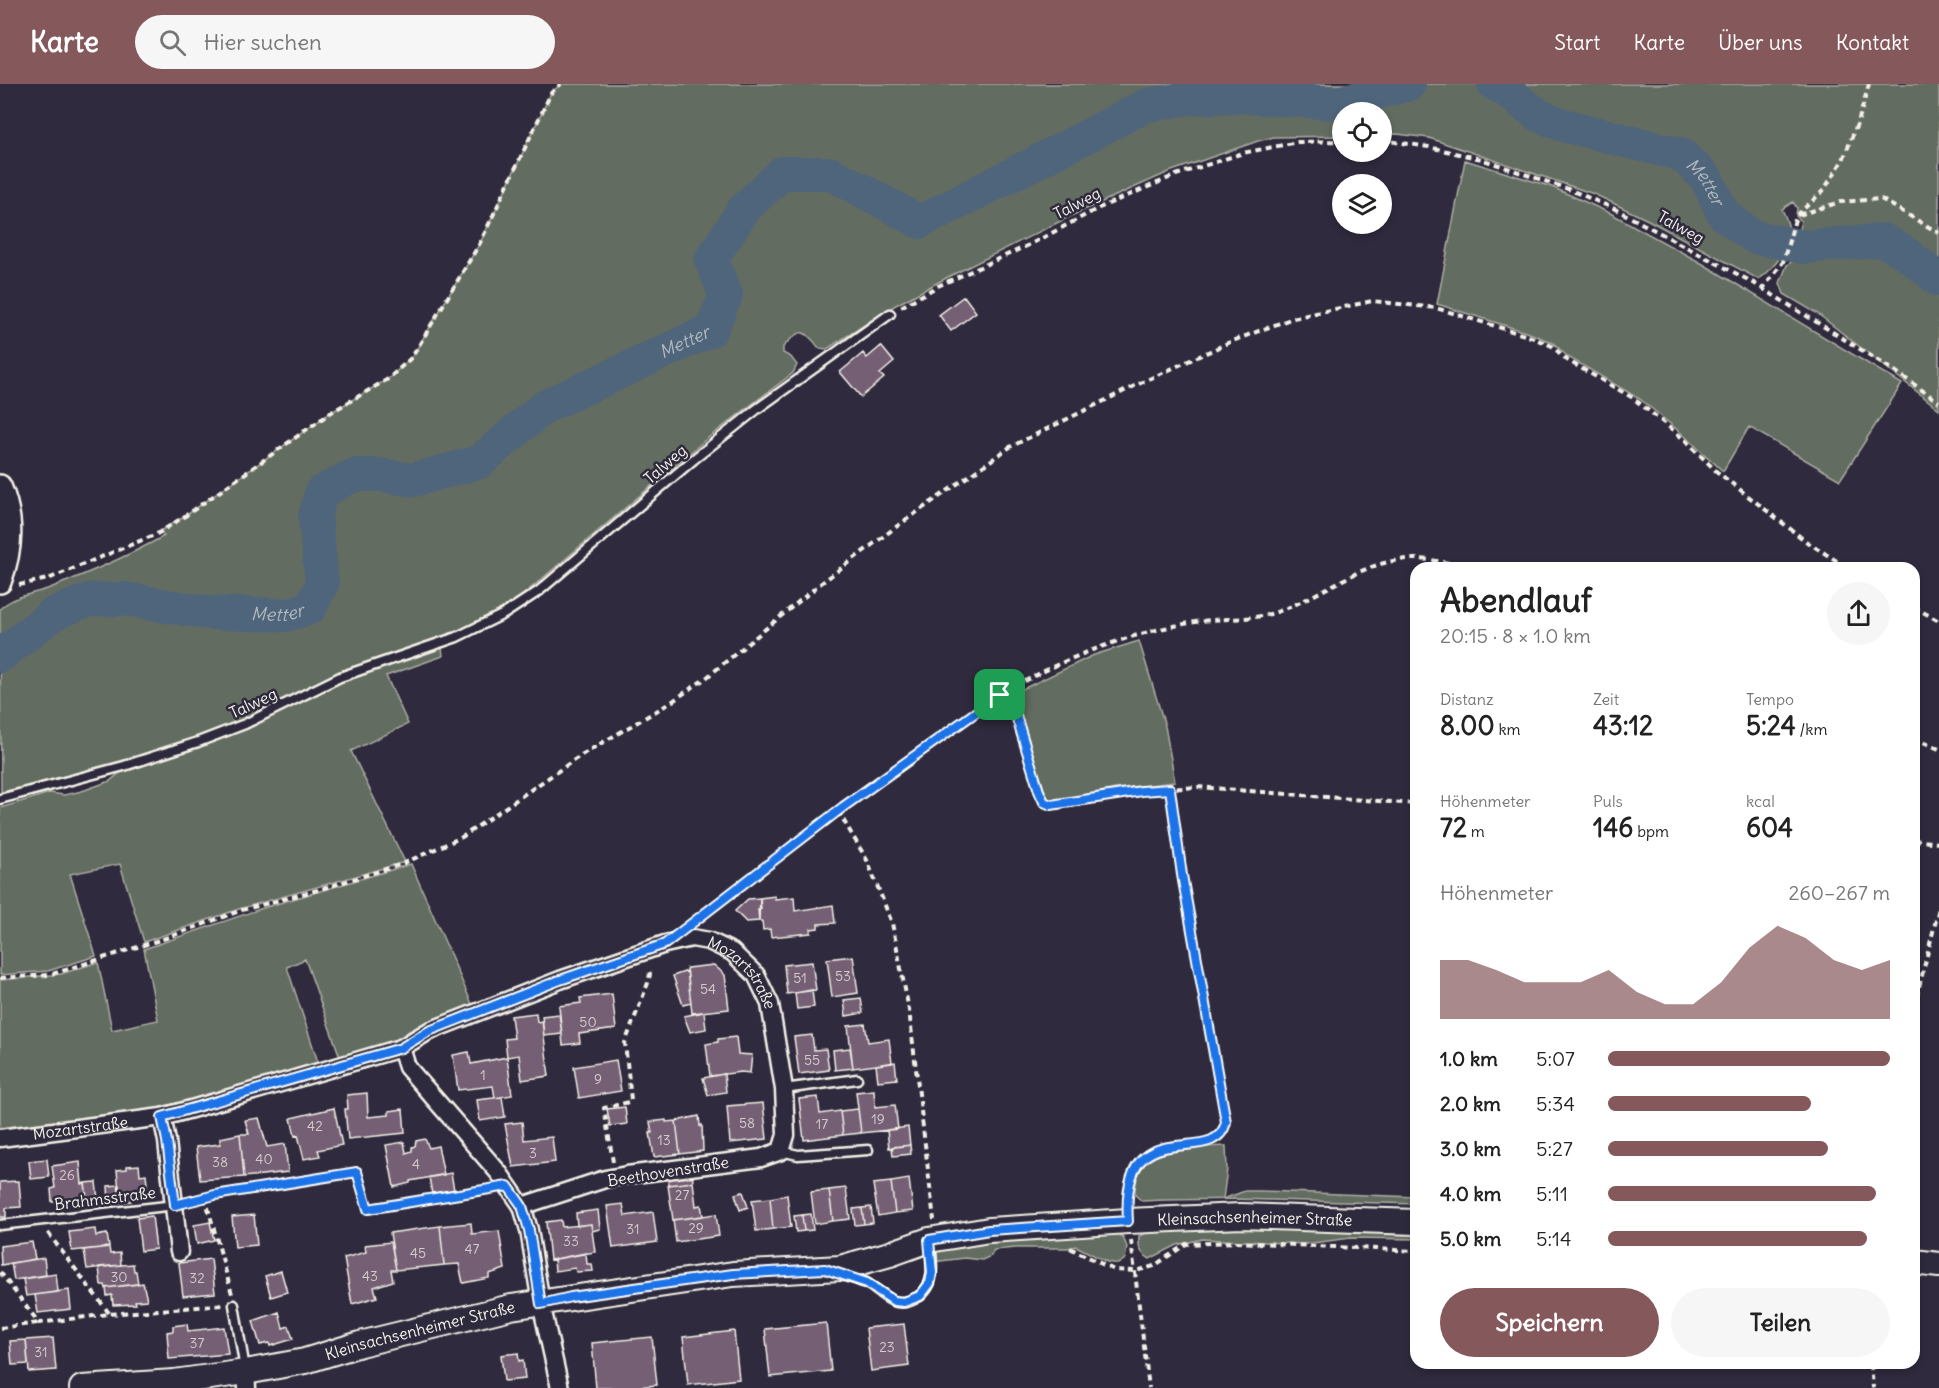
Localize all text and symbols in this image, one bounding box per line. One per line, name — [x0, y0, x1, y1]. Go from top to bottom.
search box — [135, 15, 555, 69]
text: Karte — [30, 24, 99, 60]
icon: search — [156, 26, 189, 59]
text: Hier suchen — [204, 28, 322, 56]
text: Start — [1554, 29, 1600, 56]
text: Karte — [1633, 29, 1685, 56]
text: Über uns — [1718, 29, 1803, 56]
text: Kontakt — [1836, 29, 1909, 56]
map controls — [1332, 102, 1392, 234]
button: locate — [1332, 102, 1392, 162]
water label: Metter — [1681, 153, 1731, 212]
button: layers — [1332, 174, 1392, 234]
street label: Talweg — [1050, 183, 1104, 223]
street label: Talweg — [1654, 206, 1708, 248]
water label: Metter — [655, 319, 716, 363]
street label: Talweg — [640, 440, 690, 488]
text: Abendlauf — [1440, 579, 1592, 621]
button: share — [1827, 582, 1890, 645]
water label: Metter — [251, 598, 309, 626]
text: 20:15 · 8 × 1.0 km — [1440, 623, 1591, 648]
pin — [974, 669, 1025, 720]
icon: arrive — [983, 678, 1016, 711]
street label: Talweg — [226, 683, 280, 723]
text: Distanz — [1440, 689, 1494, 709]
text: Zeit — [1593, 689, 1619, 709]
text: Tempo — [1746, 689, 1794, 709]
text: 8.00 — [1440, 709, 1495, 742]
text: 43:12 — [1593, 709, 1653, 742]
text: 5:24 — [1746, 709, 1796, 742]
text: km — [1495, 719, 1521, 739]
text: /km — [1796, 719, 1828, 739]
text: Höhenmeter — [1440, 791, 1531, 811]
text: Puls — [1593, 791, 1623, 811]
text: kcal — [1746, 791, 1775, 811]
text: 72 — [1440, 811, 1467, 844]
text: 146 — [1593, 811, 1633, 844]
text: 604 — [1746, 811, 1793, 844]
text: m — [1467, 821, 1485, 841]
text: bpm — [1633, 821, 1669, 841]
text: Höhenmeter — [1440, 880, 1553, 905]
text: 260–267 m — [1788, 880, 1890, 905]
street label: Mozartstraße — [704, 932, 781, 1010]
house number: 53 — [835, 967, 851, 985]
house number: 51 — [793, 969, 807, 987]
house number: 54 — [700, 980, 716, 998]
house number: 50 — [579, 1013, 597, 1031]
text: 1.0 km — [1440, 1046, 1498, 1071]
text: 5:07 — [1536, 1046, 1575, 1071]
house number: 55 — [804, 1051, 820, 1069]
house number: 1 — [480, 1066, 486, 1084]
house number: 9 — [594, 1070, 602, 1088]
text: 2.0 km — [1440, 1091, 1501, 1116]
text: 5:34 — [1536, 1091, 1575, 1116]
house number: 19 — [871, 1110, 885, 1128]
street label: Mozartstraße — [31, 1112, 129, 1144]
house number: 58 — [739, 1114, 755, 1132]
house number: 17 — [816, 1115, 828, 1133]
house number: 42 — [307, 1117, 323, 1135]
house number: 13 — [657, 1131, 671, 1149]
text: 3.0 km — [1440, 1136, 1501, 1161]
text: 5:27 — [1536, 1136, 1573, 1161]
house number: 3 — [529, 1144, 537, 1162]
house number: 40 — [255, 1150, 273, 1168]
street label: Beethovenstraße — [606, 1152, 730, 1190]
house number: 38 — [212, 1153, 228, 1171]
house number: 4 — [412, 1155, 420, 1173]
house number: 26 — [59, 1166, 75, 1184]
text: 4.0 km — [1440, 1181, 1501, 1206]
text: 5:11 — [1536, 1181, 1568, 1206]
street label: Brahmsstraße — [53, 1182, 157, 1214]
house number: 27 — [675, 1186, 689, 1204]
street label: Kleinsachsenheimer Straße — [1157, 1206, 1353, 1230]
house number: 29 — [688, 1219, 704, 1237]
house number: 31 — [626, 1220, 640, 1238]
text: 5.0 km — [1440, 1226, 1501, 1251]
text: 5:14 — [1536, 1226, 1572, 1251]
house number: 33 — [563, 1232, 579, 1250]
house number: 47 — [465, 1240, 480, 1258]
house number: 45 — [410, 1244, 426, 1262]
house number: 43 — [362, 1267, 378, 1285]
house number: 30 — [110, 1268, 128, 1286]
house number: 32 — [189, 1269, 205, 1287]
button: Speichern — [1440, 1288, 1659, 1357]
button: Teilen — [1671, 1288, 1890, 1357]
street label: Kleinsachsenheimer Straße — [323, 1296, 517, 1364]
house number: 37 — [190, 1334, 205, 1352]
house number: 23 — [879, 1338, 895, 1356]
house number: 31 — [34, 1343, 48, 1361]

